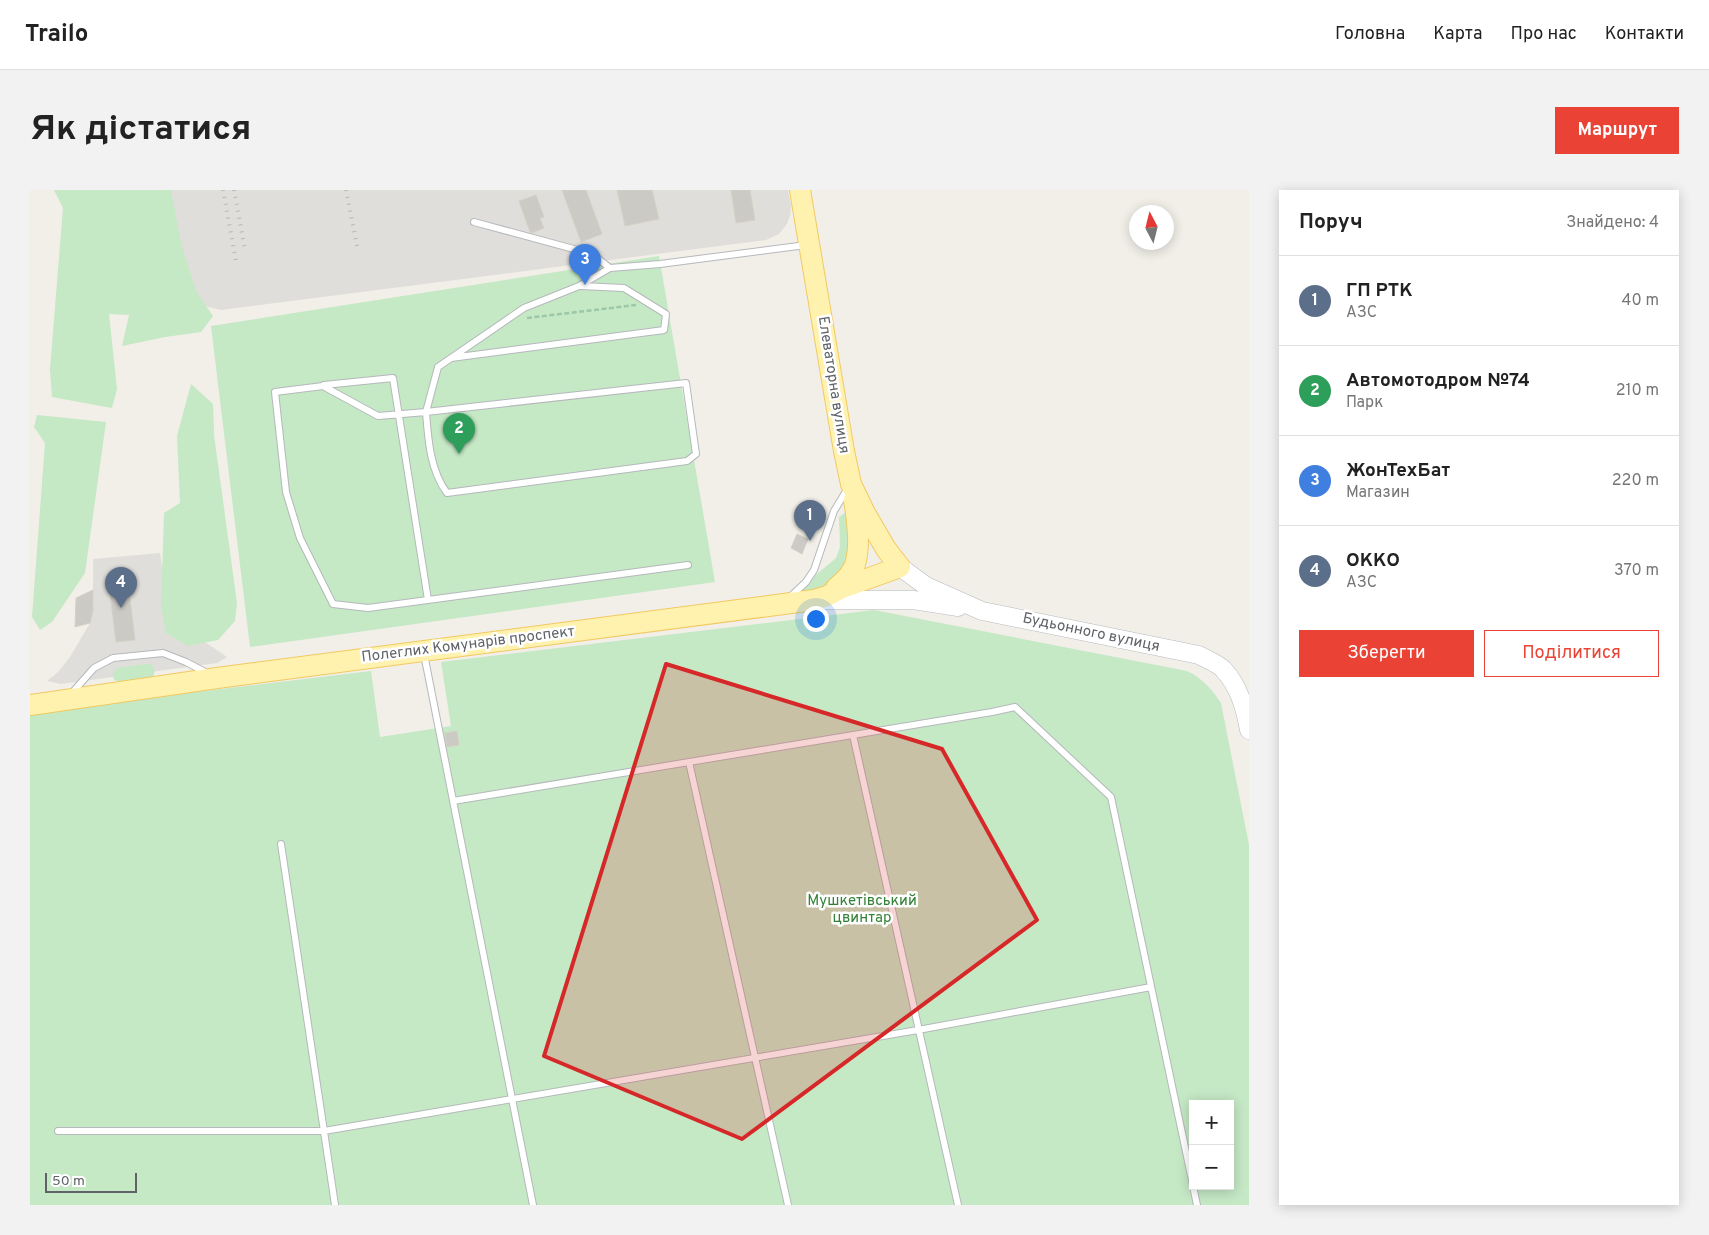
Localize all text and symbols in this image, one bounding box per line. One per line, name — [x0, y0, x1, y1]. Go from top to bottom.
text: Trailo — [25, 20, 88, 50]
text: Головна — [1335, 23, 1405, 46]
text: Карта — [1433, 23, 1483, 46]
text: Про нас — [1511, 23, 1577, 46]
text: Контакти — [1605, 23, 1684, 46]
button: Маршрут — [1555, 107, 1679, 154]
text: Як дістатися — [30, 108, 251, 152]
north arrow — [1129, 205, 1174, 250]
text: Поруч — [1299, 209, 1363, 236]
text: Знайдено: 4 — [1566, 213, 1659, 233]
pin: 3 — [569, 244, 601, 285]
text: ГП РТК — [1346, 279, 1413, 303]
text: 1 — [1312, 291, 1318, 311]
text: 40 m — [1621, 291, 1659, 311]
text: АЗС — [1346, 303, 1377, 323]
street label: Елеваторна вулиця — [813, 315, 853, 455]
text: Автомотодром №74 — [1346, 369, 1530, 393]
text: 2 — [1310, 381, 1320, 401]
text: 210 m — [1616, 381, 1659, 401]
text: Парк — [1346, 393, 1383, 413]
pin: 2 — [443, 413, 475, 454]
text: ЖонТехБат — [1346, 459, 1450, 483]
text: 3 — [1310, 471, 1320, 491]
text: 220 m — [1612, 471, 1659, 491]
text: Магазин — [1346, 483, 1410, 503]
pin: 1 — [794, 500, 826, 541]
text: ОККО — [1346, 549, 1400, 573]
text: 4 — [1310, 561, 1320, 581]
text: 370 m — [1614, 561, 1659, 581]
pin: 4 — [105, 567, 137, 608]
text: АЗС — [1346, 573, 1377, 593]
your location — [803, 606, 829, 632]
street label: Будьонного вулиця — [1021, 609, 1161, 657]
street label: Полеглих Комунарів проспект — [360, 622, 576, 668]
button: Зберегти — [1299, 630, 1474, 677]
button: Поділитися — [1484, 630, 1659, 677]
park label: Мушкетівський цвинтар — [807, 892, 917, 928]
map controls — [1189, 1100, 1234, 1190]
button: + — [1189, 1100, 1234, 1145]
button: − — [1189, 1145, 1234, 1190]
scale bar — [45, 1170, 138, 1193]
text: 50 m — [52, 1173, 85, 1190]

